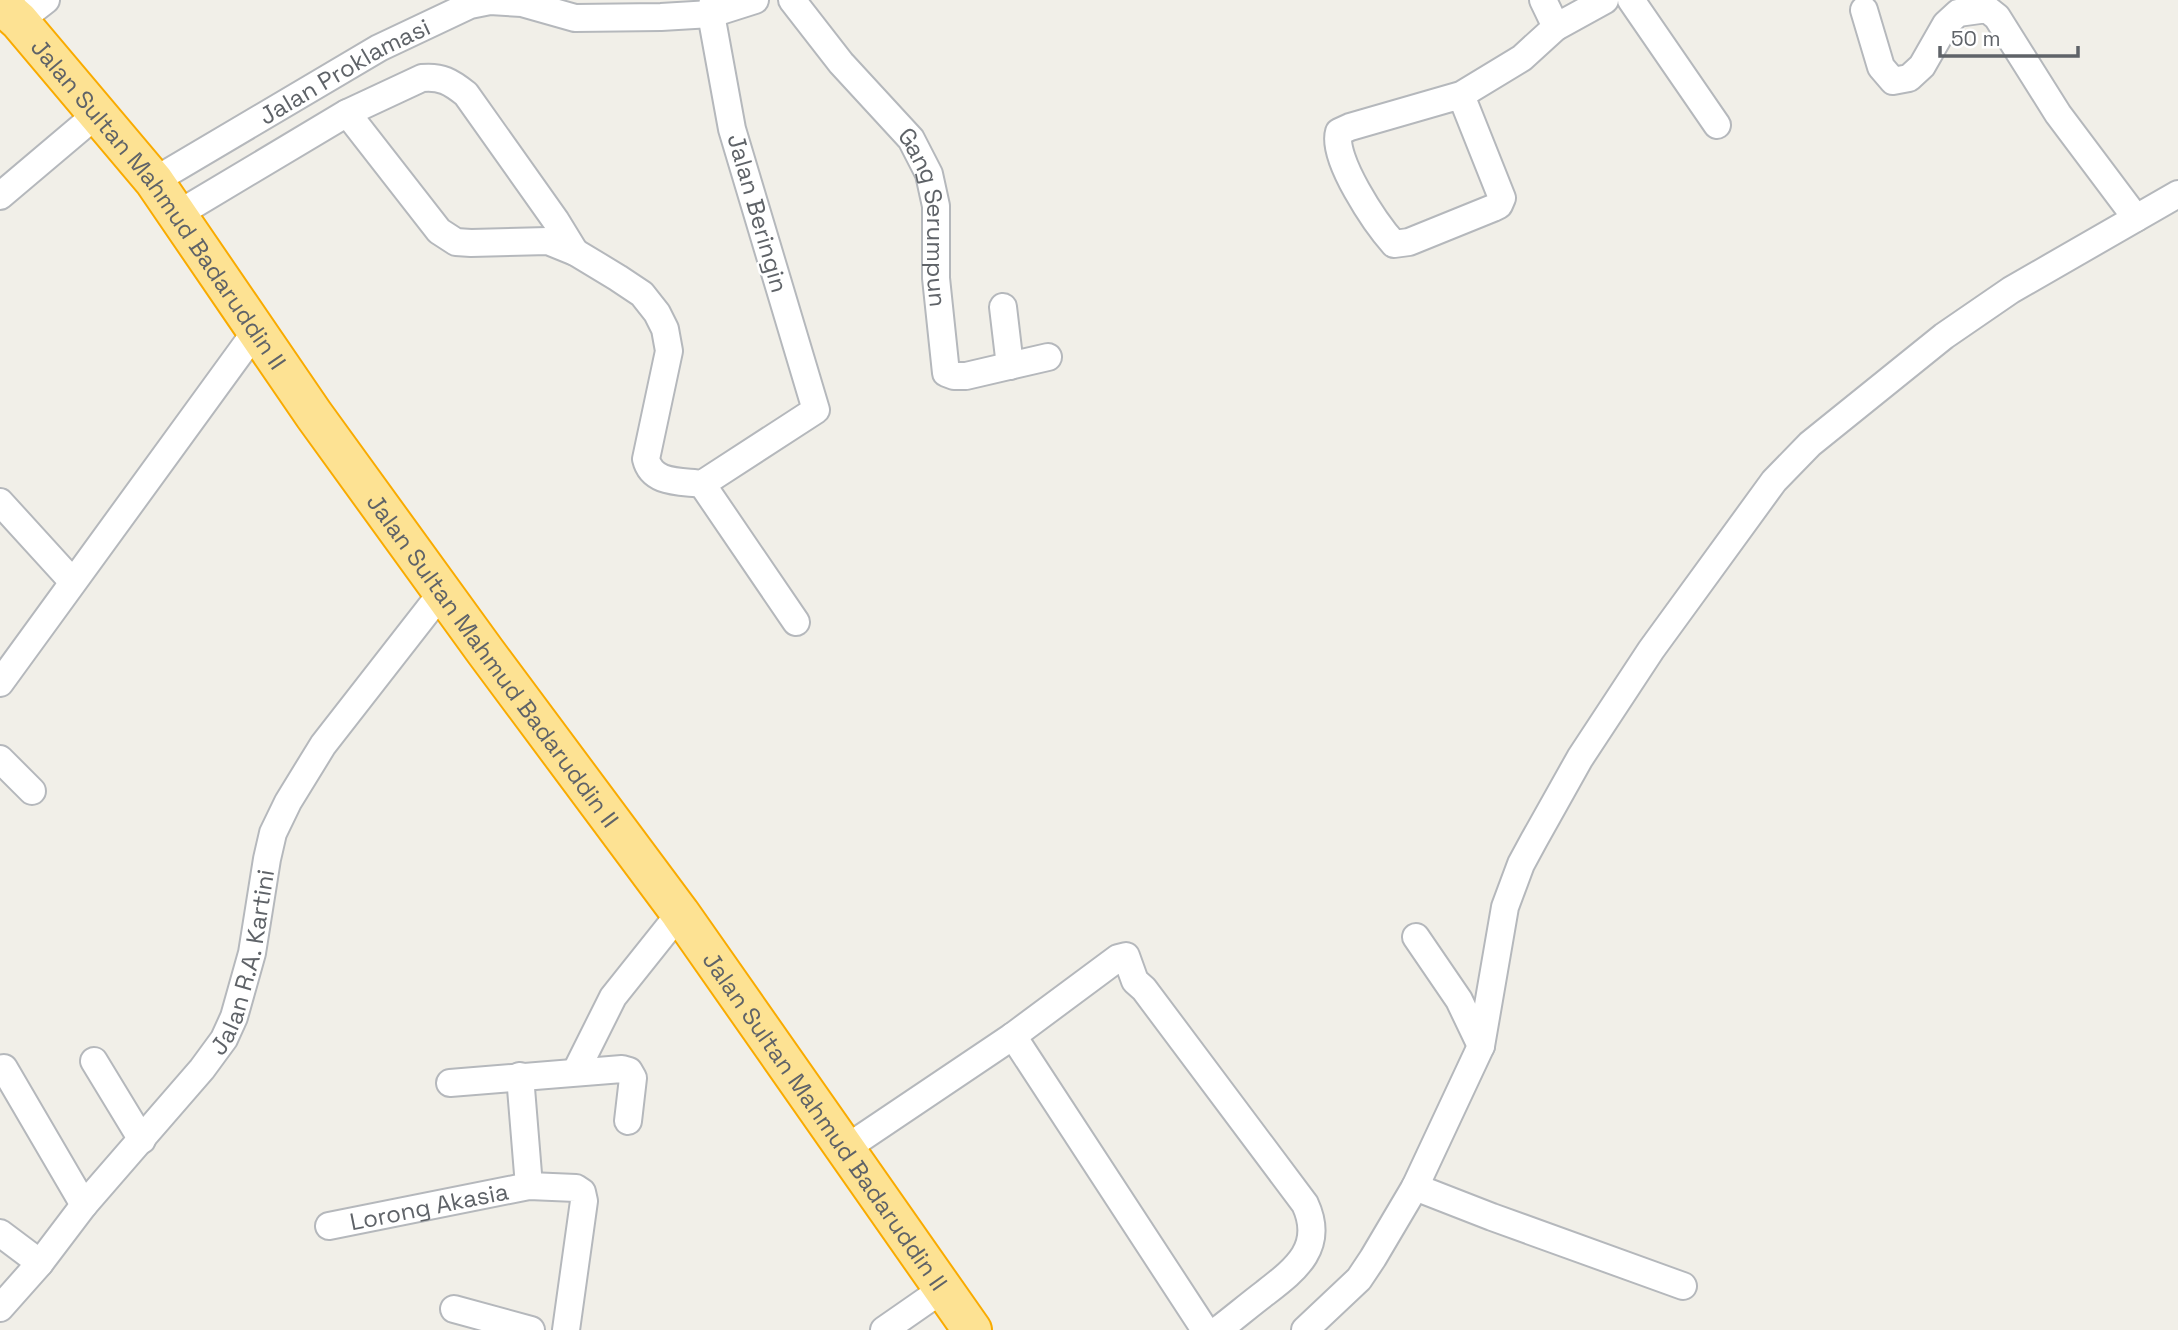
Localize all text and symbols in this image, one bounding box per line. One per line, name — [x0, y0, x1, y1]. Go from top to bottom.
street label: Jalan Proklamasi — [253, 11, 435, 131]
scale bar — [1940, 14, 2078, 58]
text: 50 m — [1951, 25, 2001, 52]
street label: Jalan Sultan Mahmud Badaruddin II — [25, 32, 294, 375]
street label: Gang Serumpun — [892, 120, 954, 308]
street label: Jalan Beringin — [721, 130, 795, 296]
street label: Jalan Sultan Mahmud Badaruddin II — [360, 487, 626, 833]
street label: Jalan R.A. Kartini — [202, 867, 281, 1061]
street label: Jalan Sultan Mahmud Badaruddin II — [696, 945, 955, 1296]
street label: Lorong Akasia — [347, 1175, 511, 1237]

